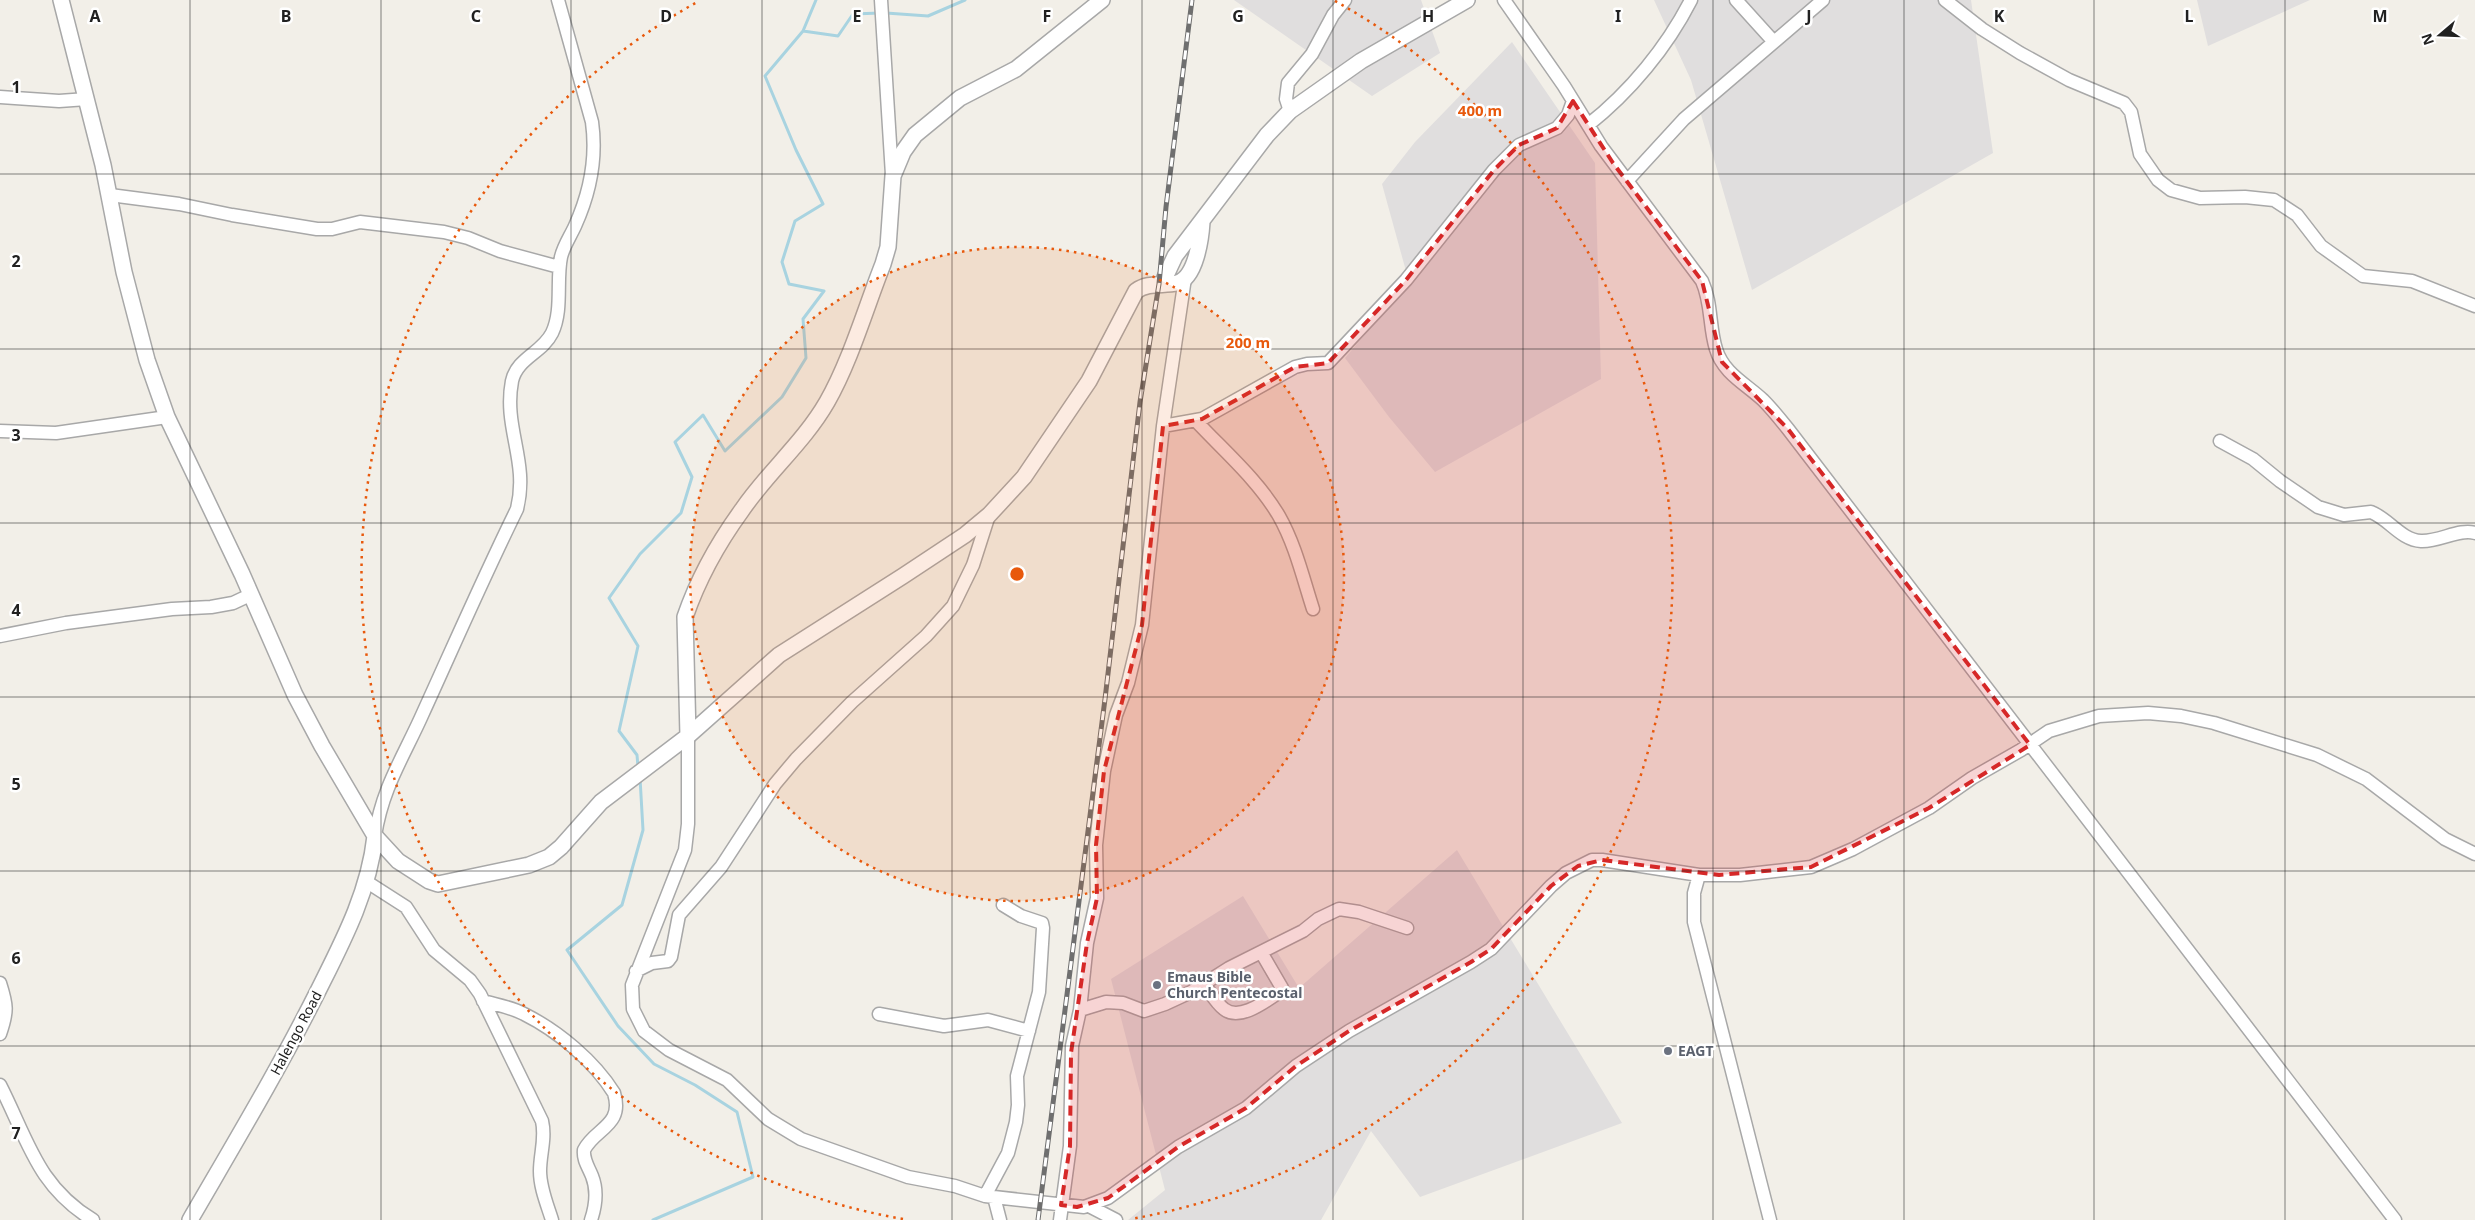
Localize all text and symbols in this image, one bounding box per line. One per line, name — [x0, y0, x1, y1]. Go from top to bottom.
text: A — [89, 5, 101, 27]
text: B — [281, 5, 291, 27]
text: C — [471, 5, 481, 27]
text: D — [660, 5, 672, 27]
text: E — [853, 5, 862, 27]
text: F — [1043, 5, 1051, 27]
text: G — [1232, 5, 1244, 27]
text: H — [1422, 5, 1434, 27]
text: I — [1615, 5, 1621, 27]
text: J — [1804, 5, 1812, 27]
text: K — [1994, 5, 2005, 27]
text: L — [2185, 5, 2194, 27]
text: M — [2372, 5, 2388, 27]
north arrow — [2415, 10, 2465, 60]
text: N — [2416, 31, 2438, 48]
text: 1 — [11, 76, 21, 98]
text: 400 m — [1458, 100, 1502, 120]
text: 2 — [11, 250, 21, 272]
text: 200 m — [1226, 332, 1270, 352]
text: 3 — [11, 424, 21, 446]
centre of rings — [1008, 565, 1026, 583]
text: 4 — [11, 599, 21, 621]
text: 5 — [11, 773, 21, 795]
text: 6 — [11, 947, 21, 969]
place label: Emaus Bible Church Pentecostal — [1167, 967, 1302, 1002]
marker: Emaus Bible Church Pentecostal — [1151, 979, 1163, 991]
street label: Halengo Road — [265, 987, 326, 1078]
place label: EAGT — [1678, 1041, 1713, 1060]
marker: EAGT — [1662, 1045, 1674, 1057]
text: 7 — [11, 1122, 21, 1144]

